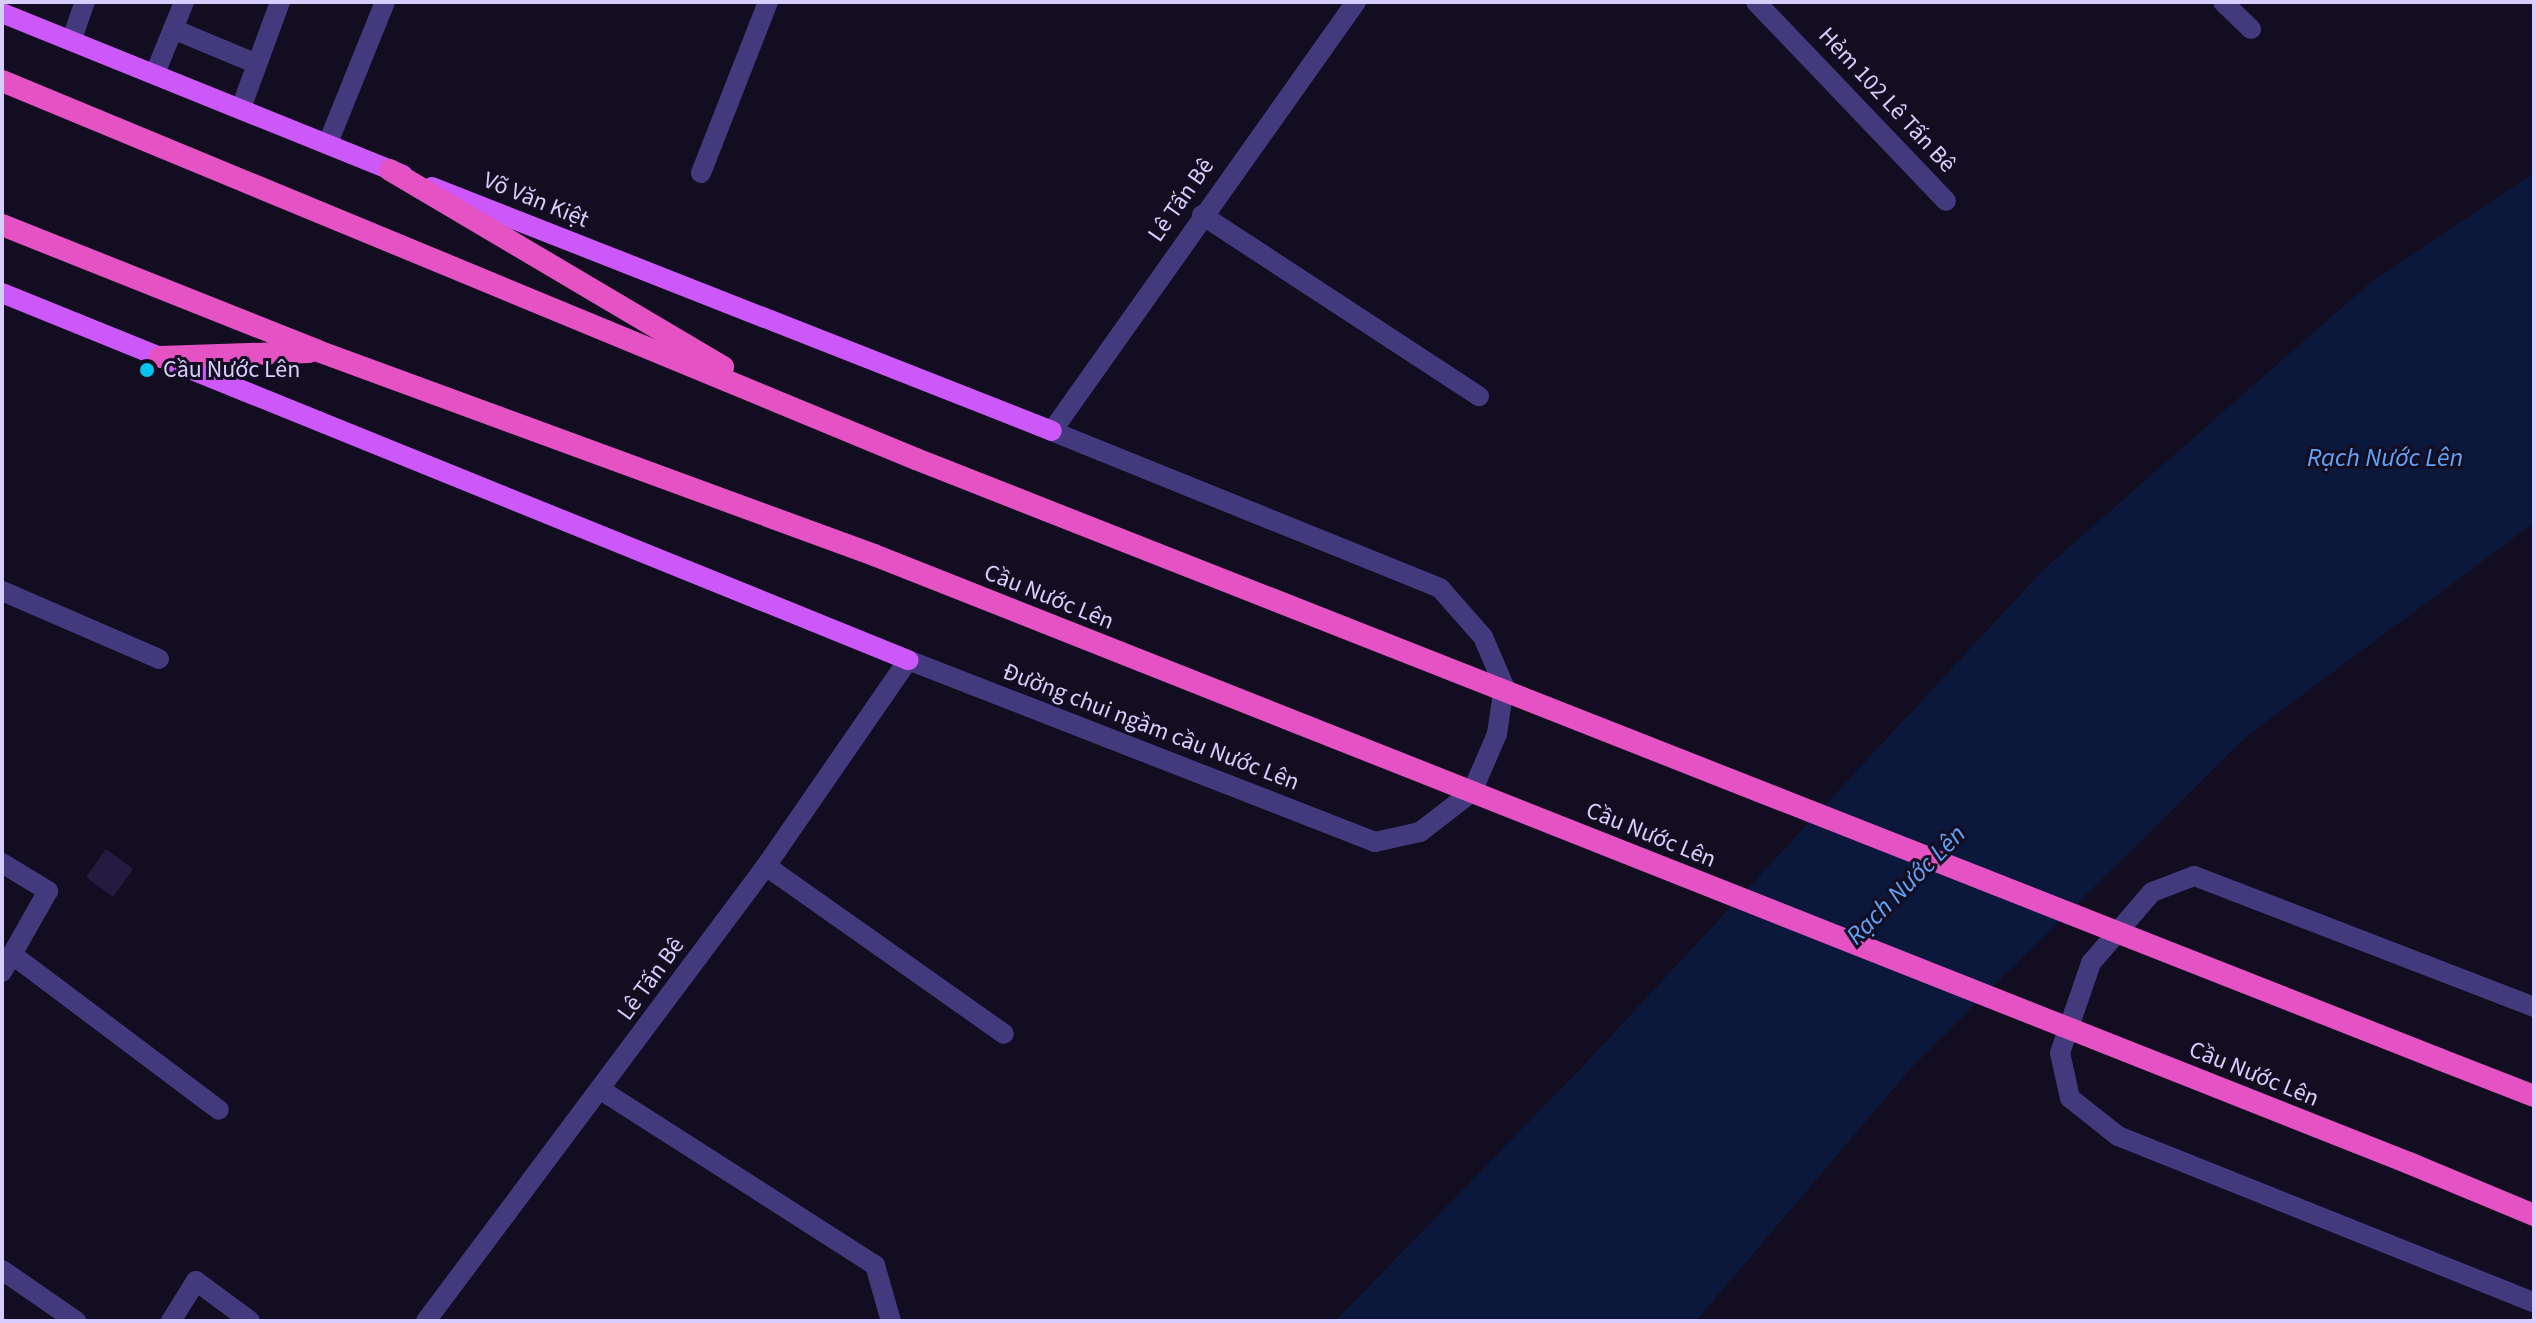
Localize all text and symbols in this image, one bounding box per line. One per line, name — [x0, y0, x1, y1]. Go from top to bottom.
street label: Hẻm 102 Lê Tấn Bê — [1812, 21, 1962, 179]
street label: Lê Tấn Bê — [1142, 153, 1220, 247]
street label: Võ Văn Kiệt — [479, 166, 593, 234]
place label: Cầu Nước Lên — [163, 356, 300, 384]
marker: Cầu Nước Lên — [138, 361, 156, 379]
water label: Rạch Nước Lên — [2307, 442, 2463, 474]
street label: Cầu Nước Lên — [980, 558, 1118, 636]
street label: Đường chui ngầm cầu Nước Lên — [999, 657, 1303, 797]
street label: Cầu Nước Lên — [1582, 796, 1720, 874]
water label: Rạch Nước Lên — [1840, 819, 1972, 951]
street label: Lê Tấn Bê — [611, 932, 691, 1026]
street label: Cầu Nước Lên — [2185, 1035, 2323, 1113]

